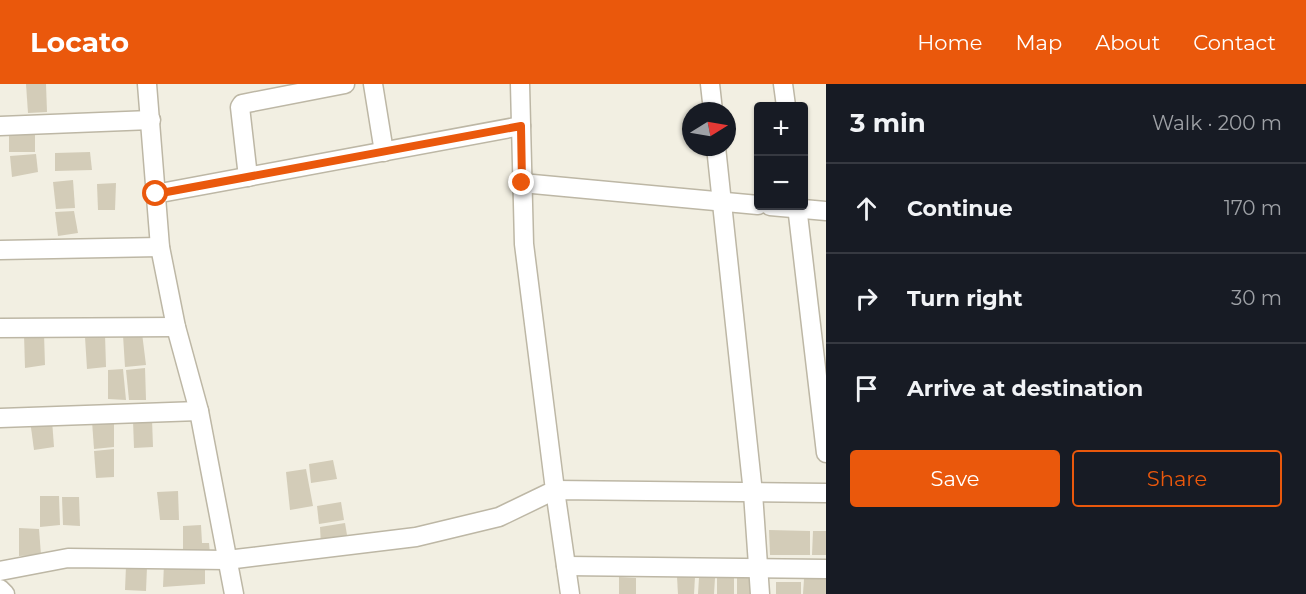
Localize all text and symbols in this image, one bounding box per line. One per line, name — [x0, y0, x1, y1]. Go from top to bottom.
text: Locato — [30, 25, 129, 59]
text: Home — [917, 30, 982, 55]
text: Map — [1015, 30, 1062, 55]
text: About — [1095, 30, 1160, 55]
text: Contact — [1193, 30, 1276, 55]
north arrow — [682, 102, 736, 156]
map controls — [754, 102, 808, 210]
button: + — [754, 102, 808, 156]
text: 3 min — [850, 107, 926, 139]
text: Walk · 200 m — [1152, 111, 1282, 135]
button: − — [754, 156, 808, 210]
route end — [508, 169, 534, 195]
route start — [142, 180, 168, 206]
icon: ahead — [850, 192, 883, 225]
text: Continue — [907, 195, 1013, 222]
text: 170 m — [1224, 196, 1282, 220]
icon: right — [850, 282, 883, 315]
text: Turn right — [907, 285, 1022, 312]
text: 30 m — [1231, 286, 1282, 310]
icon: arrive — [850, 372, 883, 405]
text: Arrive at destination — [907, 375, 1143, 402]
button: Save — [850, 450, 1060, 507]
button: Share — [1072, 450, 1282, 507]

